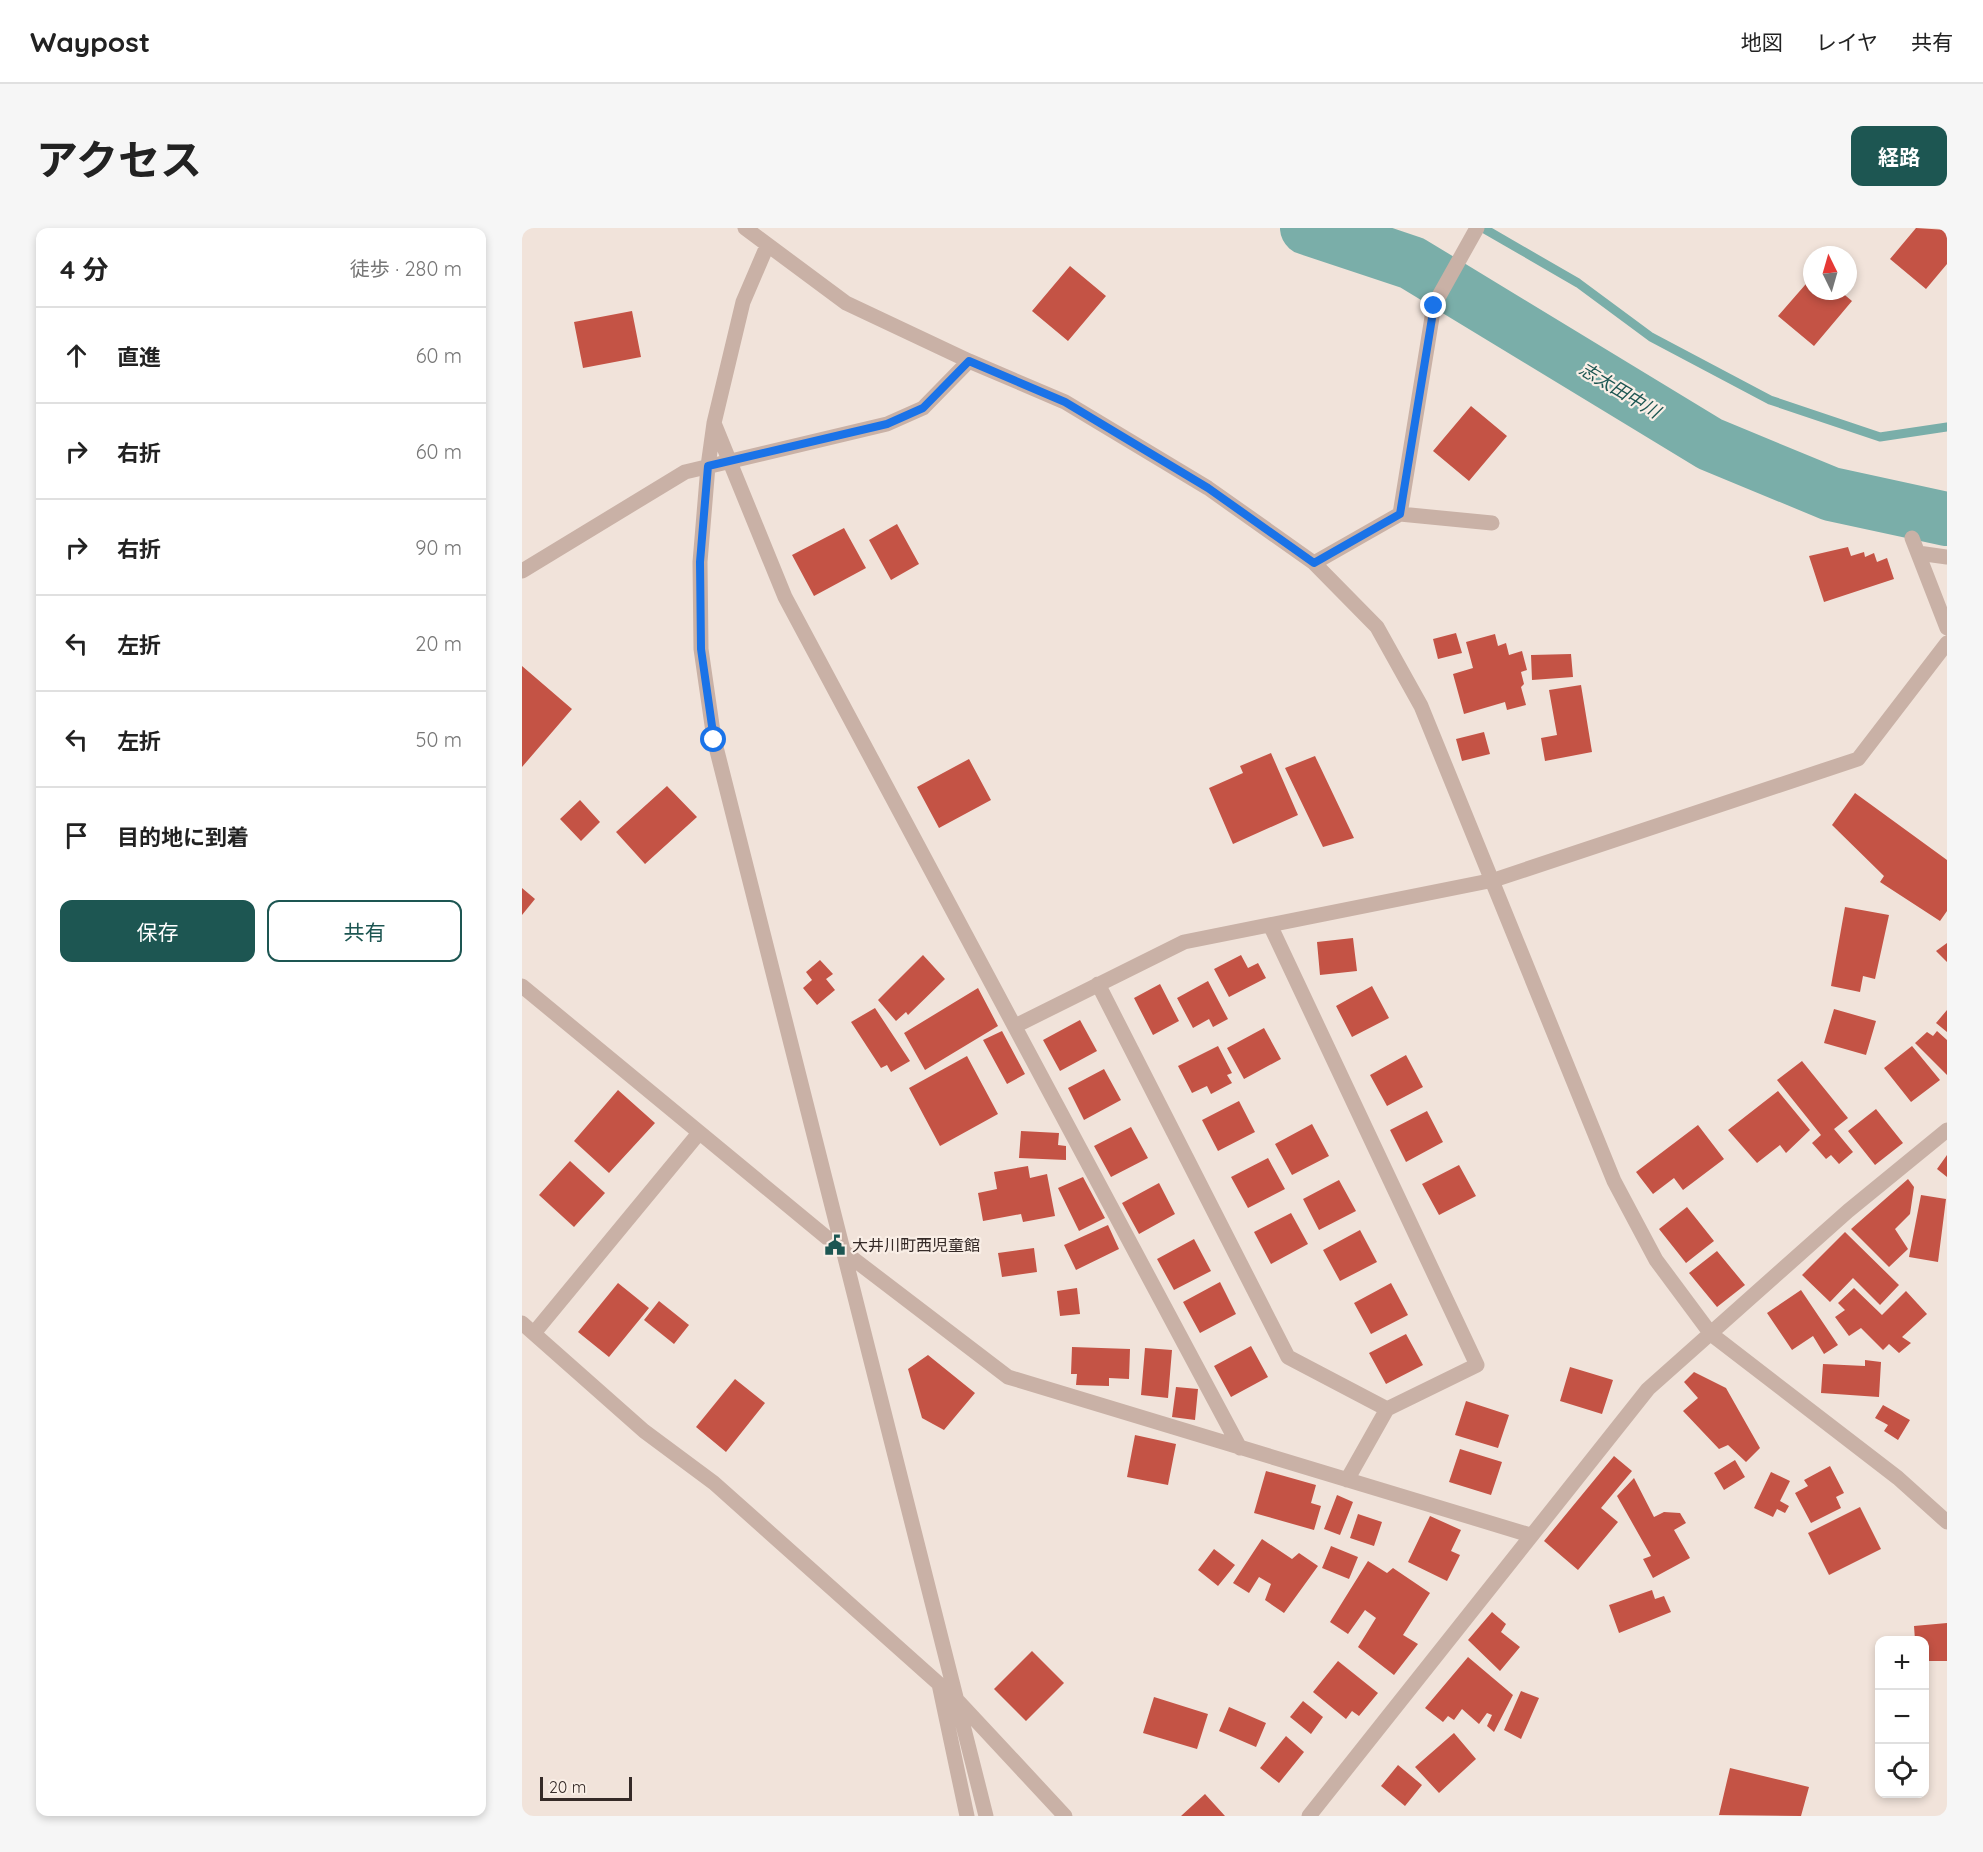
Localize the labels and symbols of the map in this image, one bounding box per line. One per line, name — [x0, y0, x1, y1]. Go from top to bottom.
north arrow — [1803, 246, 1857, 300]
route end — [1420, 292, 1446, 318]
water label: 志太田中川 — [1576, 357, 1666, 424]
route start — [700, 726, 726, 752]
public building icon: 大井川町西児童館 — [823, 1233, 847, 1257]
place label: 大井川町西児童館 — [852, 1235, 980, 1255]
scale bar — [540, 1774, 632, 1802]

